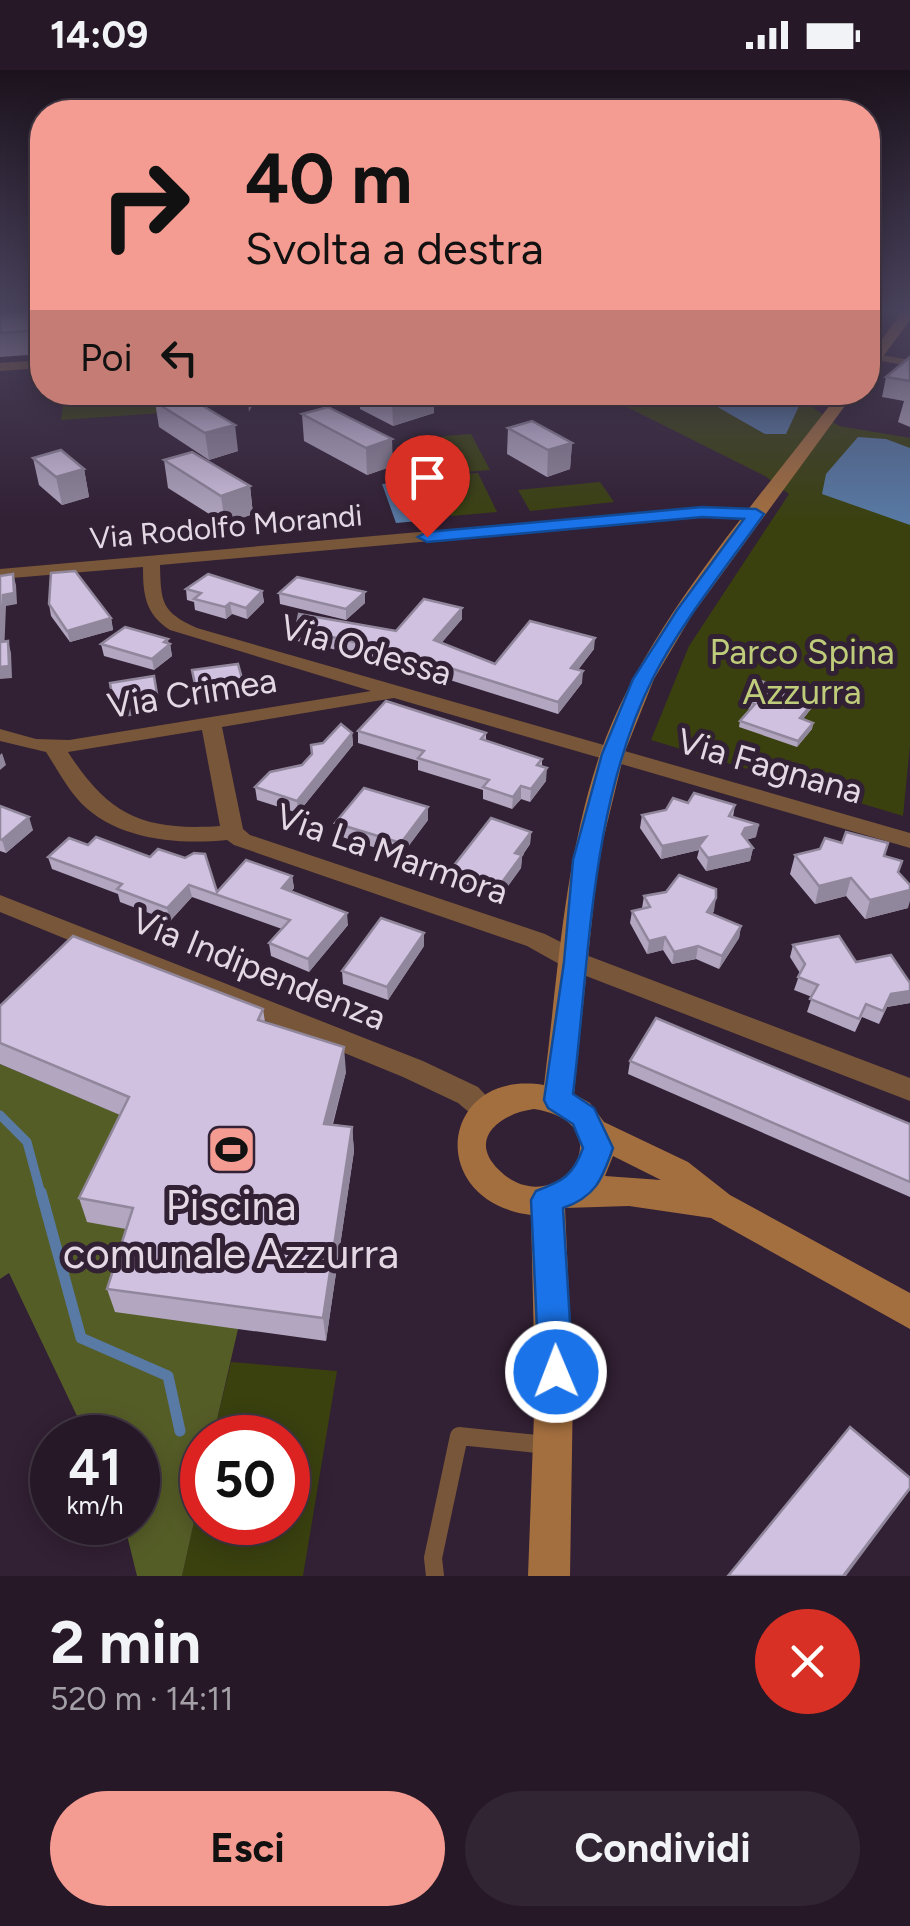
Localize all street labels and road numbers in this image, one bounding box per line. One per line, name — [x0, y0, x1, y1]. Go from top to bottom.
street label: Via Rodolfo Morandi — [88, 496, 364, 557]
street label: Via Odessa — [276, 606, 456, 694]
street label: Via Crimea — [104, 659, 280, 727]
street label: Via Fagnana — [672, 720, 868, 812]
street label: Via La Marmora — [270, 795, 514, 913]
street label: Via Indipendenza — [126, 899, 392, 1039]

